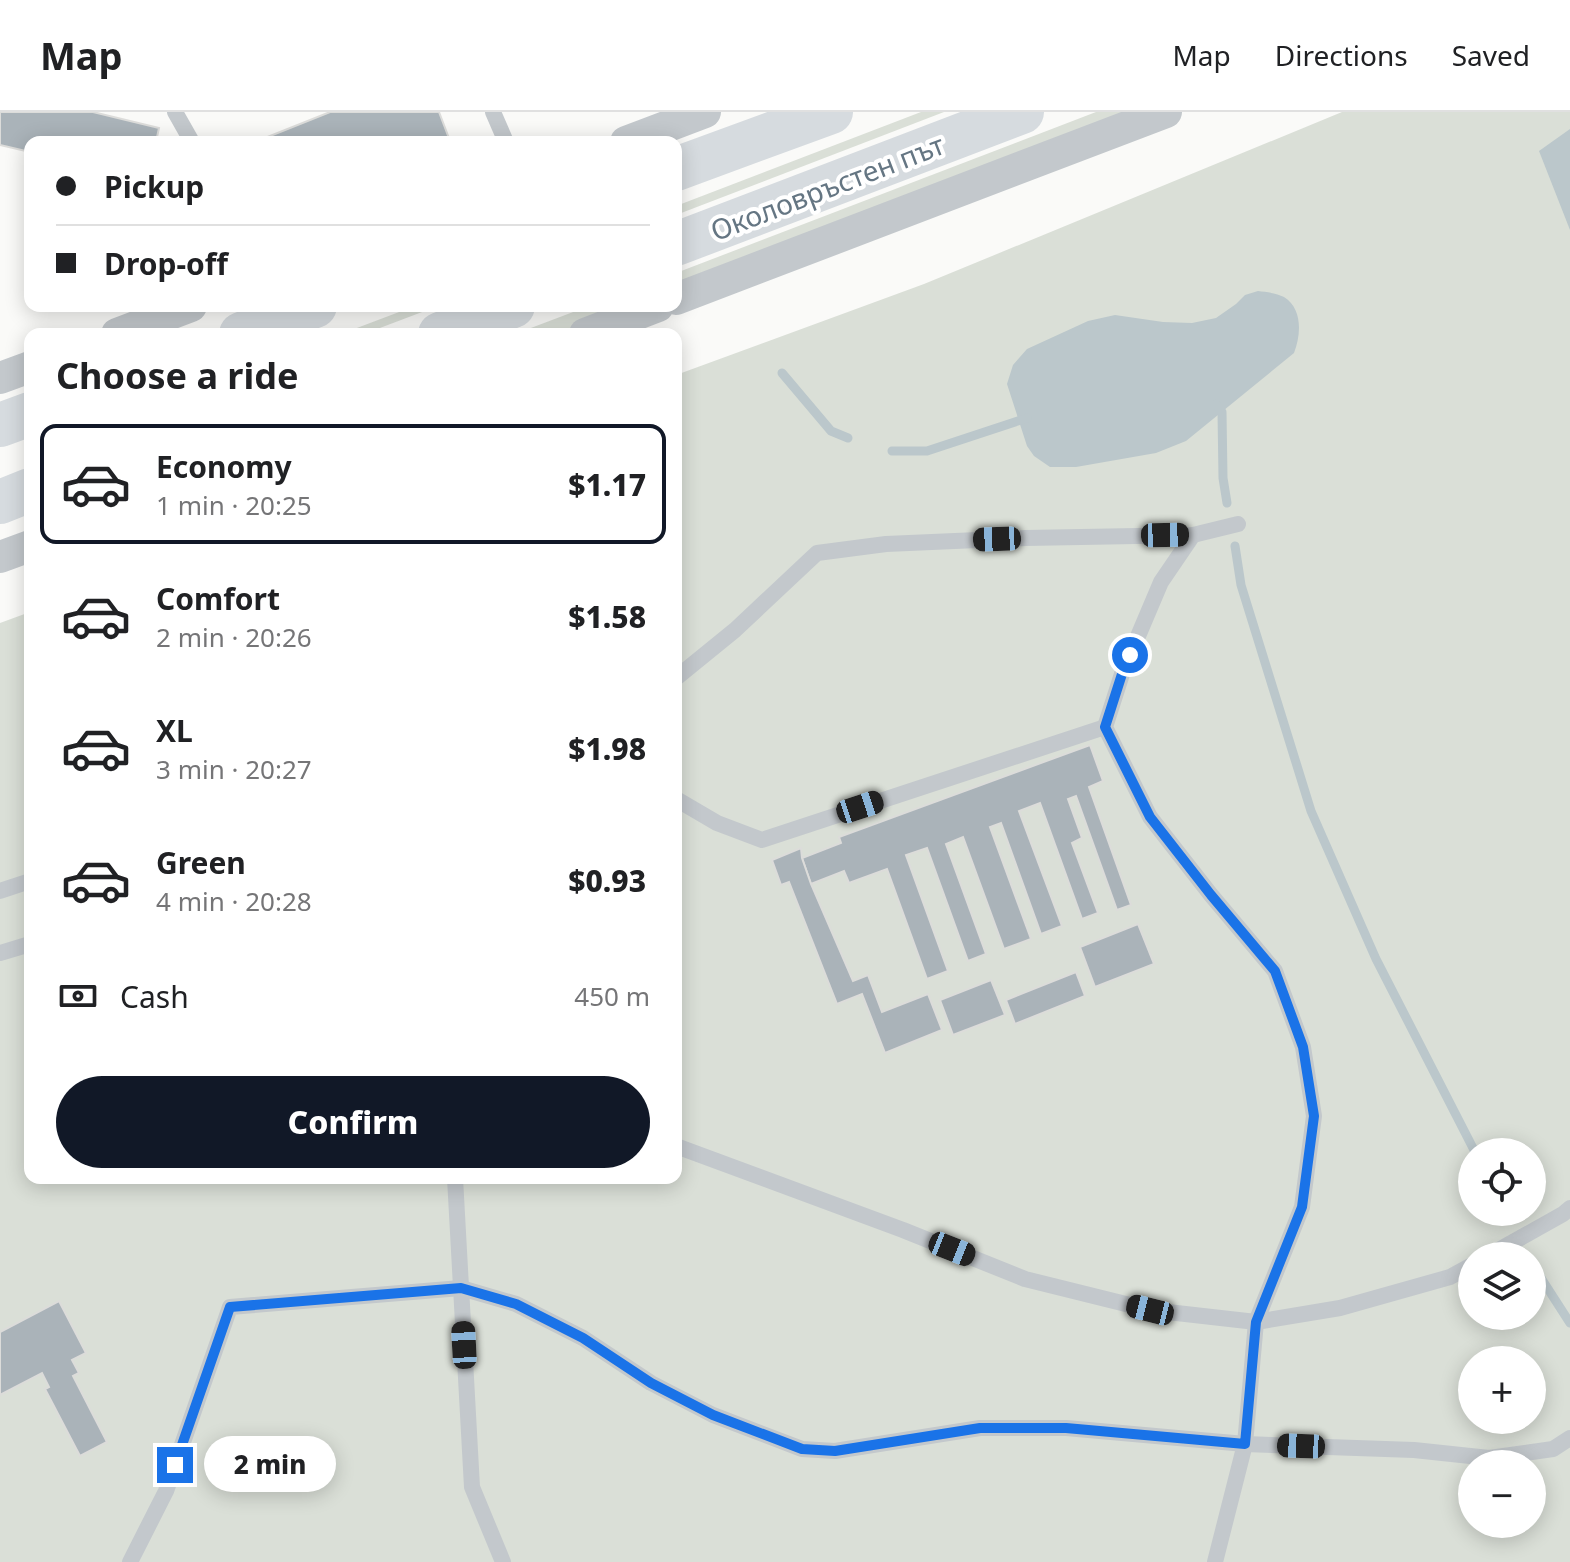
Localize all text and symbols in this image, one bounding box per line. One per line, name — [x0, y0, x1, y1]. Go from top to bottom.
text: Map — [40, 29, 123, 81]
text: Map — [1172, 36, 1231, 74]
text: Directions — [1275, 36, 1408, 74]
text: Saved — [1452, 36, 1530, 74]
street label: Околовръстен път — [705, 125, 949, 249]
text: Pickup — [104, 166, 204, 207]
text: Drop-off — [104, 243, 228, 284]
text: Choose a ride — [56, 351, 298, 400]
text: Economy — [156, 446, 292, 487]
icon: car — [60, 448, 132, 520]
text: $1.17 — [568, 464, 646, 505]
text: 1 min · 20:25 — [156, 487, 312, 523]
car — [1141, 523, 1189, 547]
car — [973, 526, 1021, 552]
text: Comfort — [156, 578, 280, 619]
icon: car — [60, 580, 132, 652]
text: $1.58 — [568, 596, 646, 637]
text: 2 min · 20:26 — [156, 619, 312, 655]
route start — [1112, 637, 1148, 673]
text: XL — [156, 710, 193, 751]
icon: car — [60, 712, 132, 784]
text: $1.98 — [568, 728, 646, 769]
text: 3 min · 20:27 — [156, 751, 312, 787]
car — [833, 788, 887, 826]
text: Green — [156, 842, 246, 883]
icon: car — [60, 844, 132, 916]
text: $0.93 — [568, 860, 646, 901]
text: 4 min · 20:28 — [156, 883, 312, 919]
icon: cash — [56, 974, 100, 1018]
text: Cash — [120, 976, 189, 1017]
text: 450 m — [574, 978, 650, 1014]
button: Confirm — [56, 1076, 650, 1168]
map controls — [1458, 1138, 1546, 1538]
button: locate — [1458, 1138, 1546, 1226]
car — [925, 1229, 979, 1269]
button: layers — [1458, 1242, 1546, 1330]
car — [1124, 1293, 1176, 1327]
car — [451, 1320, 477, 1370]
button: + — [1458, 1346, 1546, 1434]
car — [1277, 1433, 1325, 1459]
callout: 2 min — [203, 1437, 335, 1493]
text: 2 min — [234, 1446, 306, 1482]
route end — [157, 1447, 193, 1483]
button: − — [1458, 1450, 1546, 1538]

